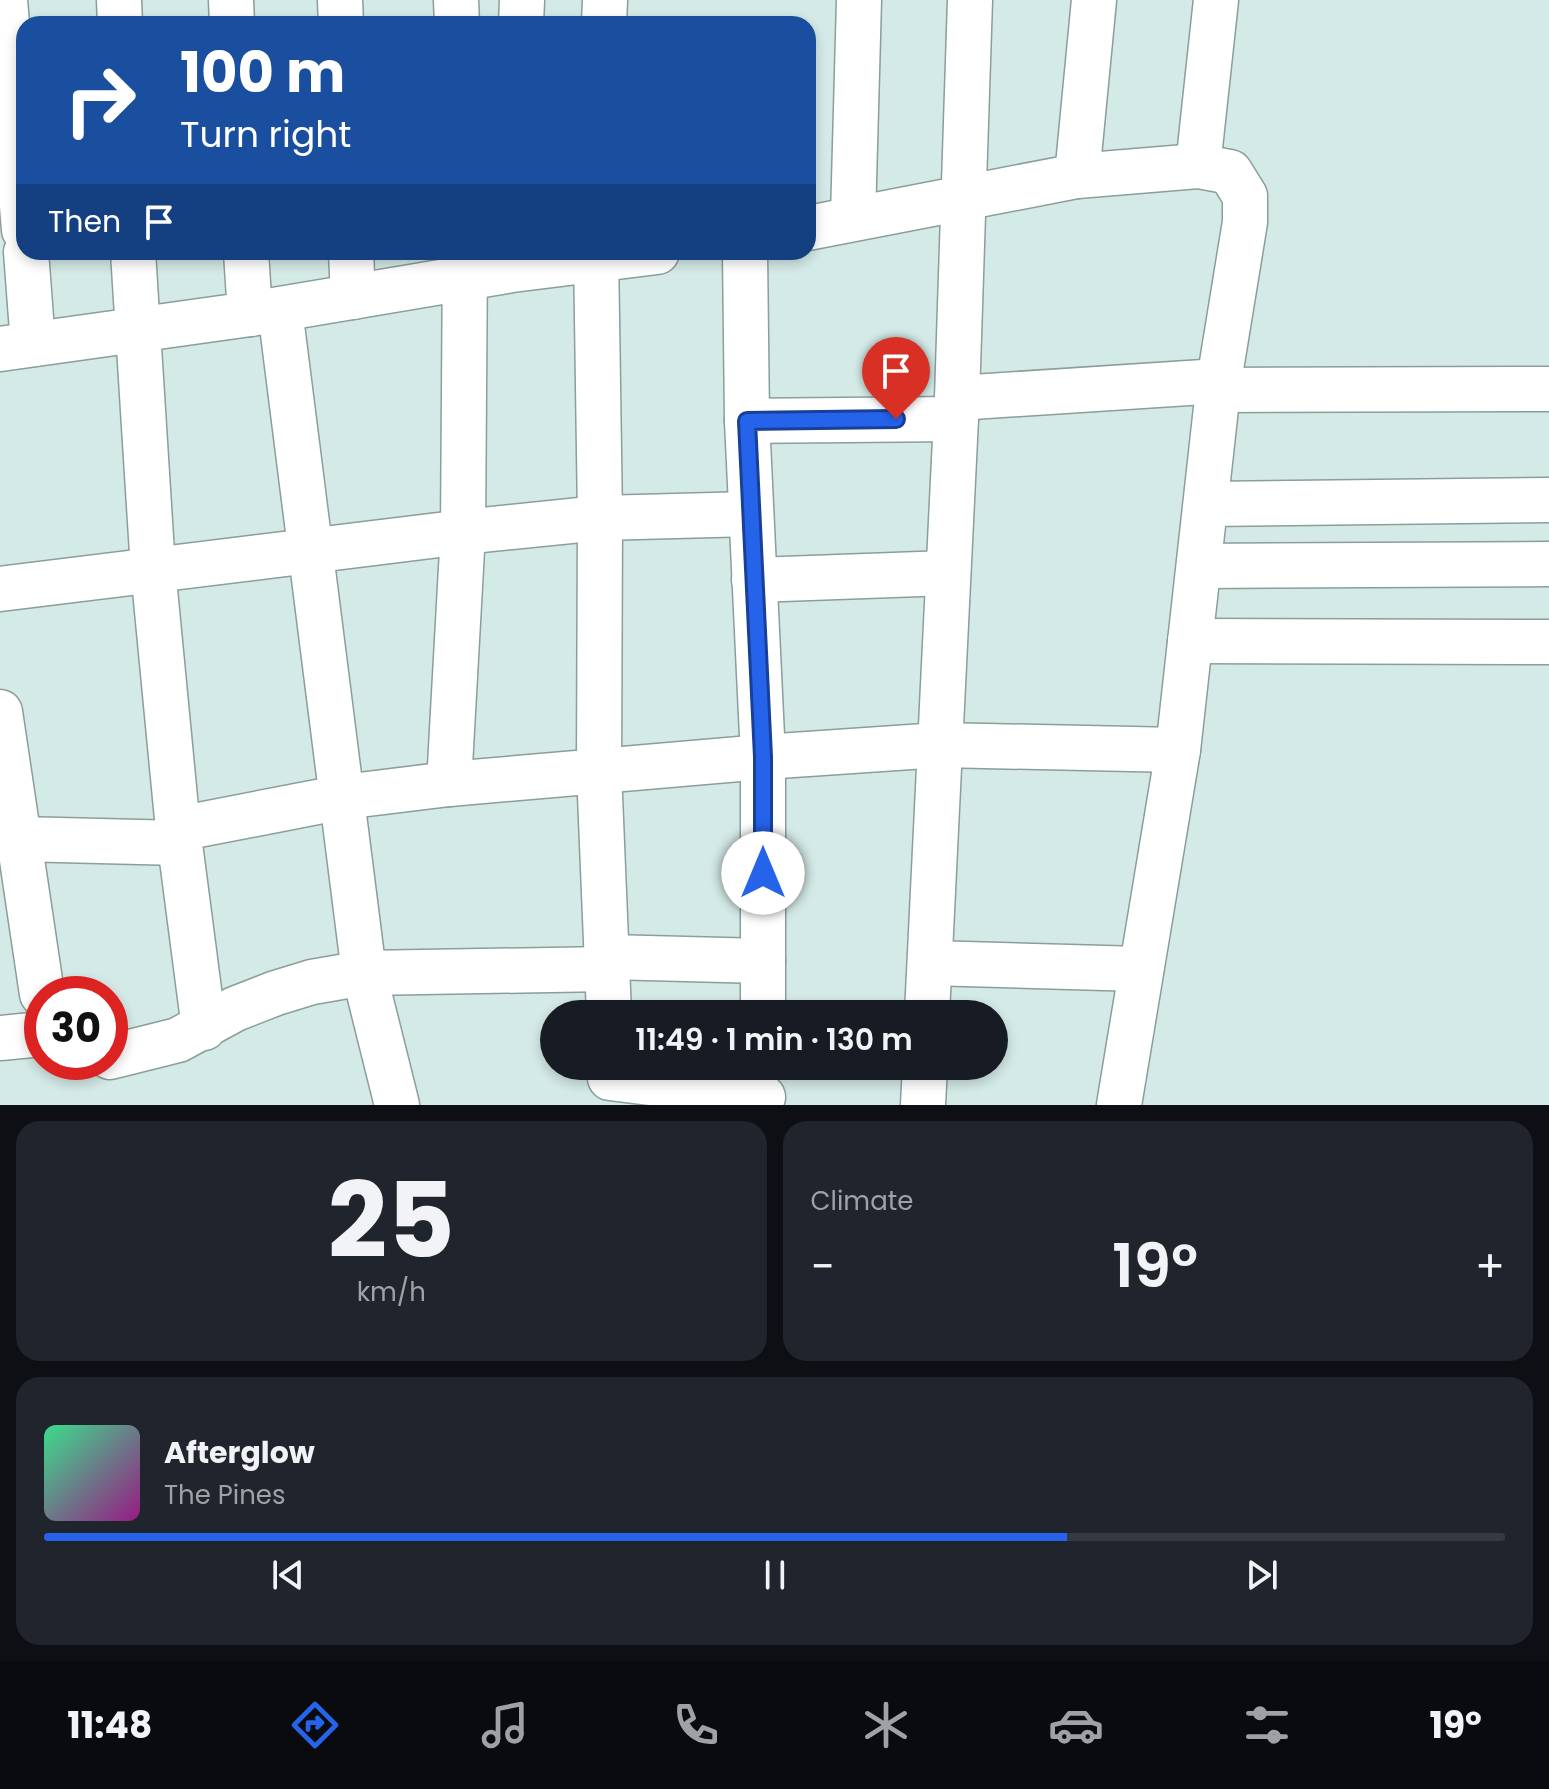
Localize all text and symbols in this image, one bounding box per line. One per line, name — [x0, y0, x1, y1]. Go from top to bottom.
text: 100 m — [180, 33, 345, 112]
icon: right — [48, 48, 152, 152]
text: Turn right — [180, 109, 351, 160]
text: Then — [48, 200, 121, 243]
icon: arrive — [137, 200, 181, 244]
pin — [862, 337, 930, 419]
icon: arrive — [874, 349, 918, 393]
position arrow — [721, 831, 805, 915]
speed limit sign: 30 — [24, 976, 128, 1080]
text: 11:49 · 1 min · 130 m — [635, 1018, 913, 1061]
text: 25 — [328, 1148, 455, 1293]
text: Climate — [811, 1183, 913, 1219]
text: 19° — [1112, 1224, 1198, 1308]
text: − — [811, 1236, 835, 1297]
text: + — [1475, 1236, 1505, 1297]
text: km/h — [357, 1274, 426, 1310]
text: Afterglow — [164, 1431, 315, 1474]
text: The Pines — [164, 1477, 286, 1513]
icon: previous — [266, 1553, 310, 1597]
icon: pause — [753, 1553, 797, 1597]
icon: next — [1240, 1553, 1284, 1597]
icon: directions — [287, 1697, 343, 1753]
icon: music — [477, 1697, 533, 1753]
icon: phone — [668, 1697, 724, 1753]
icon: climate — [858, 1697, 914, 1753]
icon: car — [1048, 1697, 1104, 1753]
icon: filters — [1239, 1697, 1295, 1753]
text: 11:48 — [67, 1700, 152, 1751]
text: 19° — [1429, 1700, 1482, 1751]

